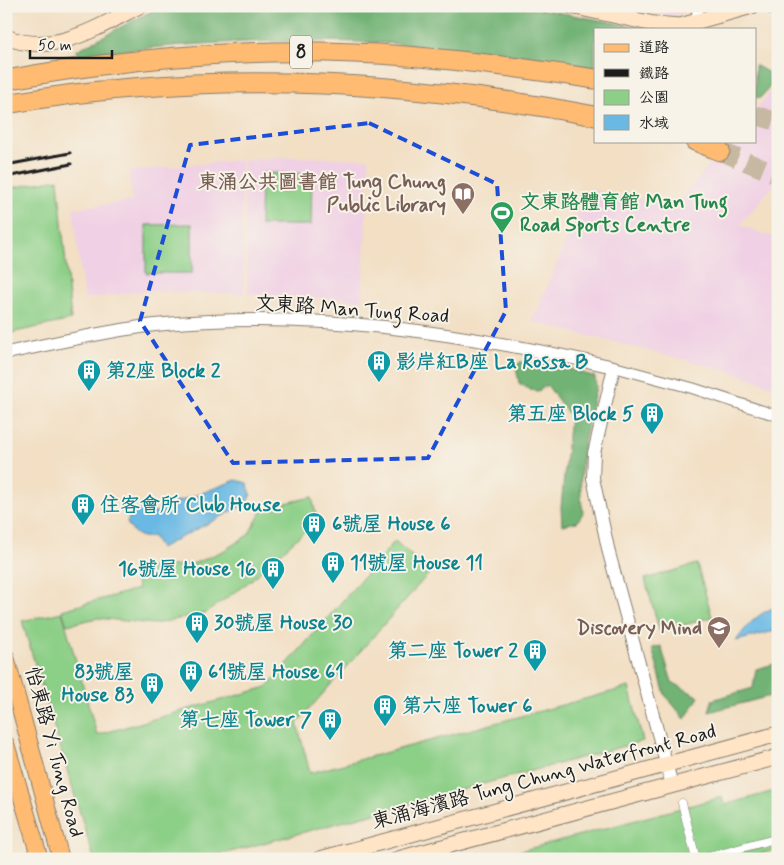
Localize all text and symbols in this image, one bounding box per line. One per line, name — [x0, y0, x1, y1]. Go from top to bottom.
scale bar — [30, 28, 112, 60]
legend — [594, 28, 756, 142]
text: 50 m — [38, 36, 72, 56]
road number: 8 — [290, 36, 312, 68]
text: 道路 — [639, 38, 669, 58]
text: 鐵路 — [639, 64, 669, 84]
text: 公園 — [639, 88, 669, 108]
text: 水域 — [639, 114, 669, 134]
place label: 東涌公共圖書館 Tung Chung Public Library — [198, 169, 446, 219]
library icon: 東涌公共圖書館 Tung Chung Public Library — [450, 181, 476, 215]
place label: 文東路體育館 Man Tung Road Sports Centre — [520, 189, 728, 239]
sports icon: 文東路體育館 Man Tung Road Sports Centre — [489, 200, 515, 234]
street label: 文東路 Man Tung Road — [254, 290, 450, 332]
building icon: 影岸紅B座 La Rossa B — [366, 349, 392, 383]
place label: 影岸紅B座 La Rossa B — [396, 349, 589, 376]
building icon: 第2座 Block 2 — [76, 358, 102, 392]
place label: 第2座 Block 2 — [106, 358, 221, 385]
place label: 第五座 Block 5 — [507, 401, 634, 428]
building icon: 第五座 Block 5 — [639, 401, 665, 435]
building icon: 住客會所 Club House — [70, 492, 96, 526]
place label: 住客會所 Club House — [100, 492, 282, 519]
building icon: 6號屋 House 6 — [301, 511, 327, 545]
place label: 6號屋 House 6 — [332, 511, 451, 538]
building icon: 11號屋 House 11 — [320, 550, 346, 584]
place label: 11號屋 House 11 — [350, 550, 483, 577]
place label: 16號屋 House 16 — [118, 556, 256, 583]
building icon: 16號屋 House 16 — [260, 556, 286, 590]
building icon: 30號屋 House 30 — [184, 610, 210, 644]
place label: 30號屋 House 30 — [214, 610, 353, 637]
place label: Discovery Mind — [576, 615, 702, 642]
school or university icon: Discovery Mind — [706, 615, 732, 649]
place label: 第二座 Tower 2 — [388, 638, 518, 665]
building icon: 第二座 Tower 2 — [522, 638, 548, 672]
place label: 83號屋 House 83 — [62, 659, 135, 709]
building icon: 61號屋 House 61 — [178, 659, 204, 693]
place label: 61號屋 House 61 — [208, 659, 344, 686]
street label: 怡東路 Yi Tung Road — [18, 664, 90, 840]
building icon: 83號屋 House 83 — [139, 671, 165, 705]
building icon: 第六座 Tower 6 — [372, 693, 398, 727]
place label: 第六座 Tower 6 — [402, 693, 533, 720]
place label: 第七座 Tower 7 — [180, 707, 312, 734]
building icon: 第七座 Tower 7 — [317, 707, 343, 741]
street label: 東涌海濱路 Tung Chung Waterfront Road — [369, 718, 720, 837]

